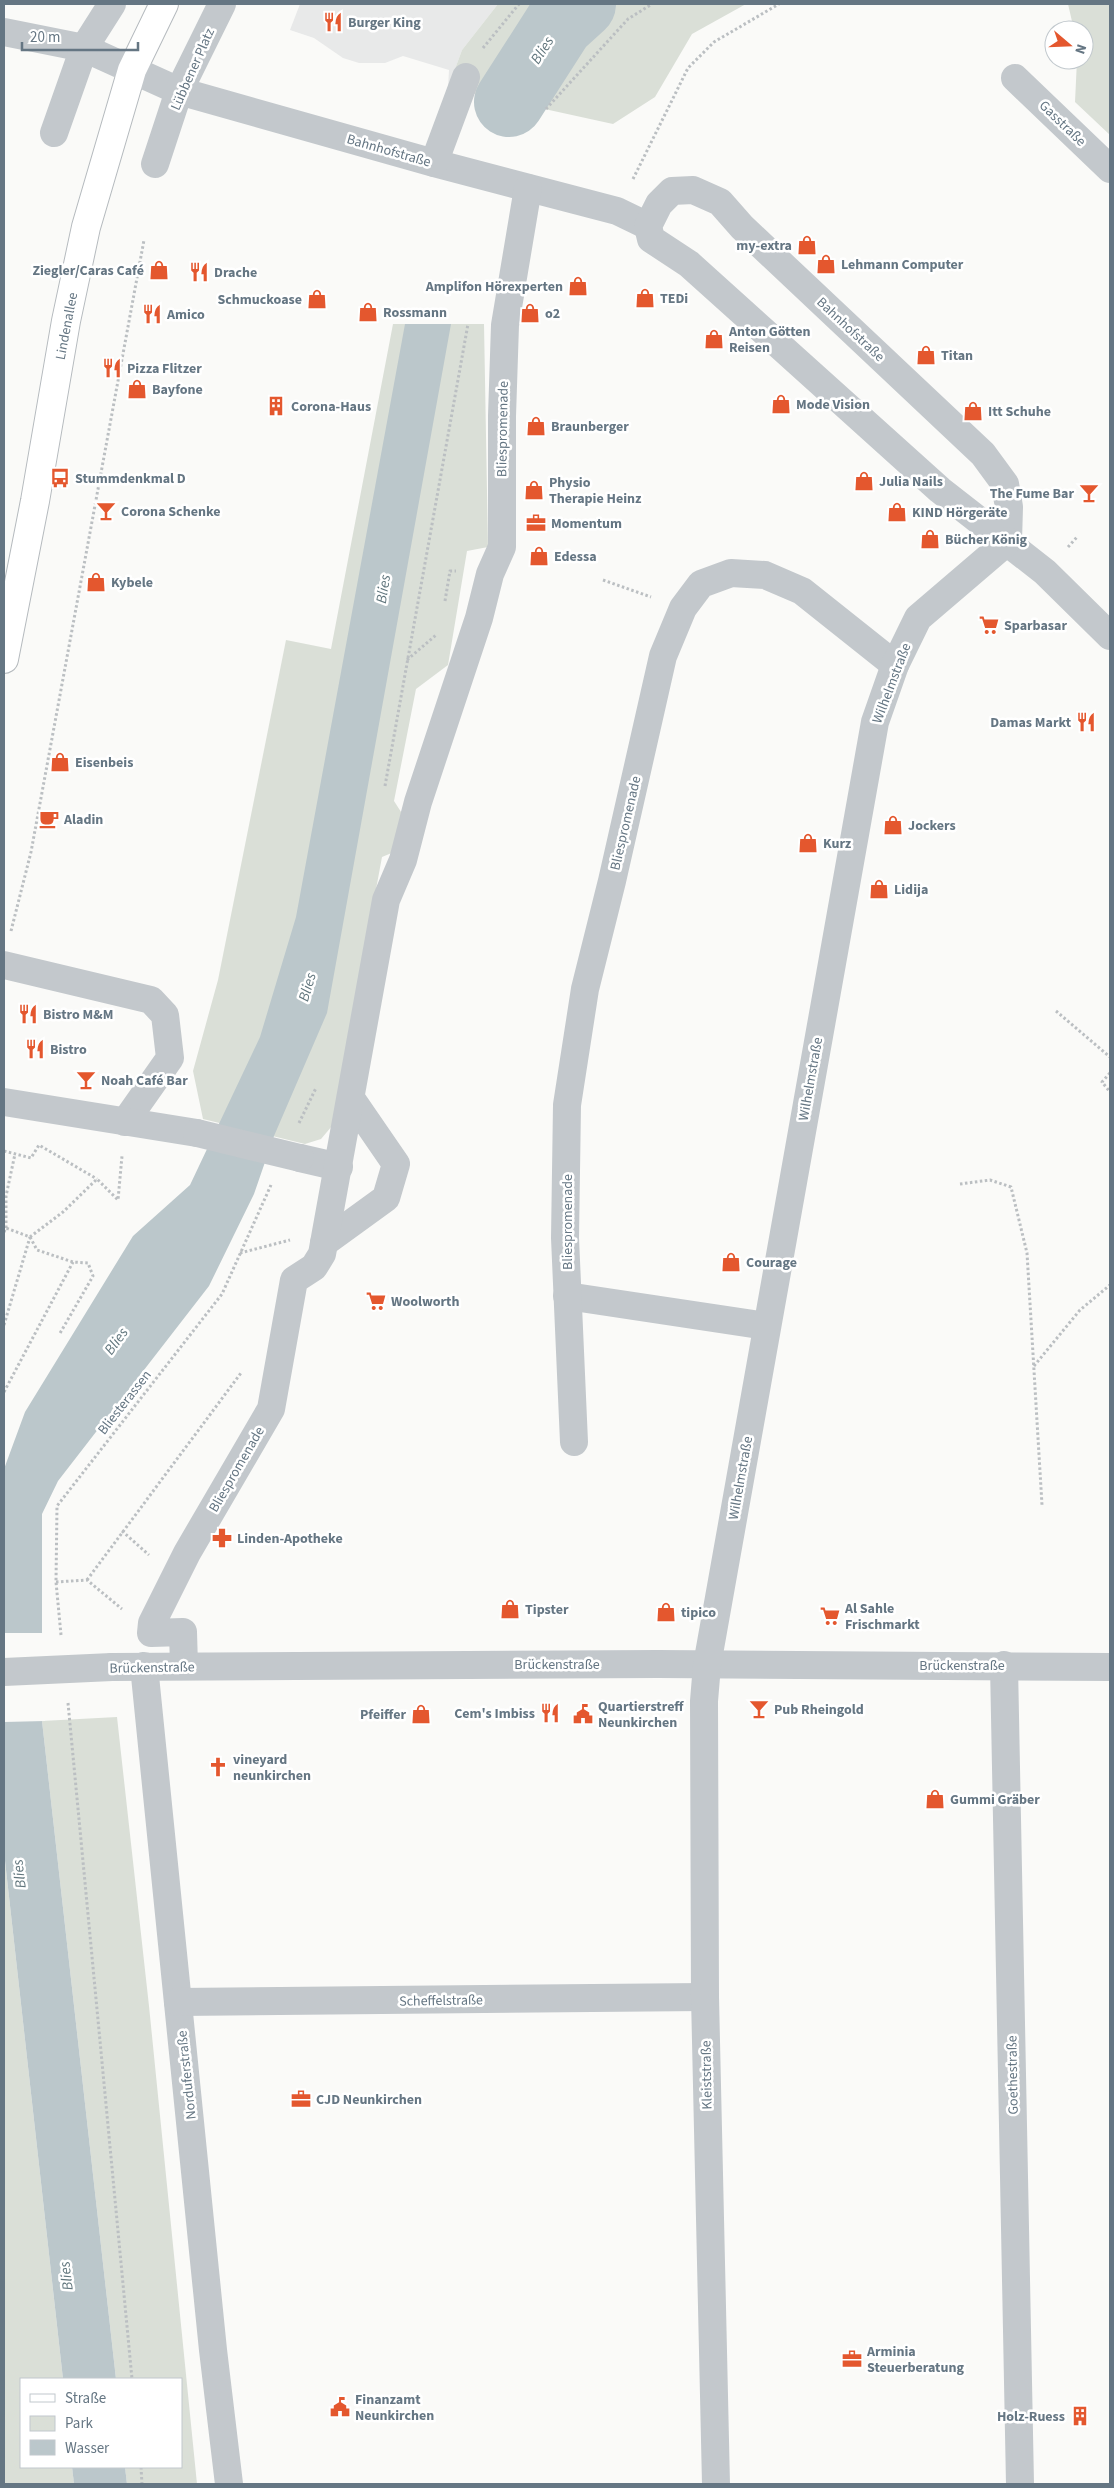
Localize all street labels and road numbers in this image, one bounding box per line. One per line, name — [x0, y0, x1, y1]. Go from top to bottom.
street label: Lübbener Platz — [166, 25, 220, 114]
street label: Gasstraße — [1034, 96, 1090, 151]
street label: Bahnhofstraße — [344, 129, 433, 173]
street label: Lindenallee — [51, 291, 83, 362]
street label: Bahnhofstraße — [812, 293, 889, 367]
street label: Bliespromenade — [492, 381, 514, 477]
street label: Wilhelmstraße — [867, 640, 916, 726]
street label: Bliespromenade — [605, 774, 647, 872]
street label: Wilhelmstraße — [794, 1036, 828, 1123]
street label: Bliespromenade — [558, 1174, 578, 1270]
street label: Bliesterassen — [93, 1366, 156, 1439]
street label: Bliespromenade — [204, 1423, 270, 1516]
street label: Wilhelmstraße — [724, 1435, 758, 1522]
street label: Brückenstraße — [514, 1655, 600, 1675]
street label: Brückenstraße — [919, 1656, 1005, 1676]
street label: Brückenstraße — [109, 1657, 195, 1679]
street label: Scheffelstraße — [399, 1990, 483, 2012]
street label: Norduferstraße — [172, 2029, 202, 2120]
street label: Goethestraße — [1002, 2035, 1024, 2115]
street label: Kleiststraße — [696, 2040, 718, 2110]

